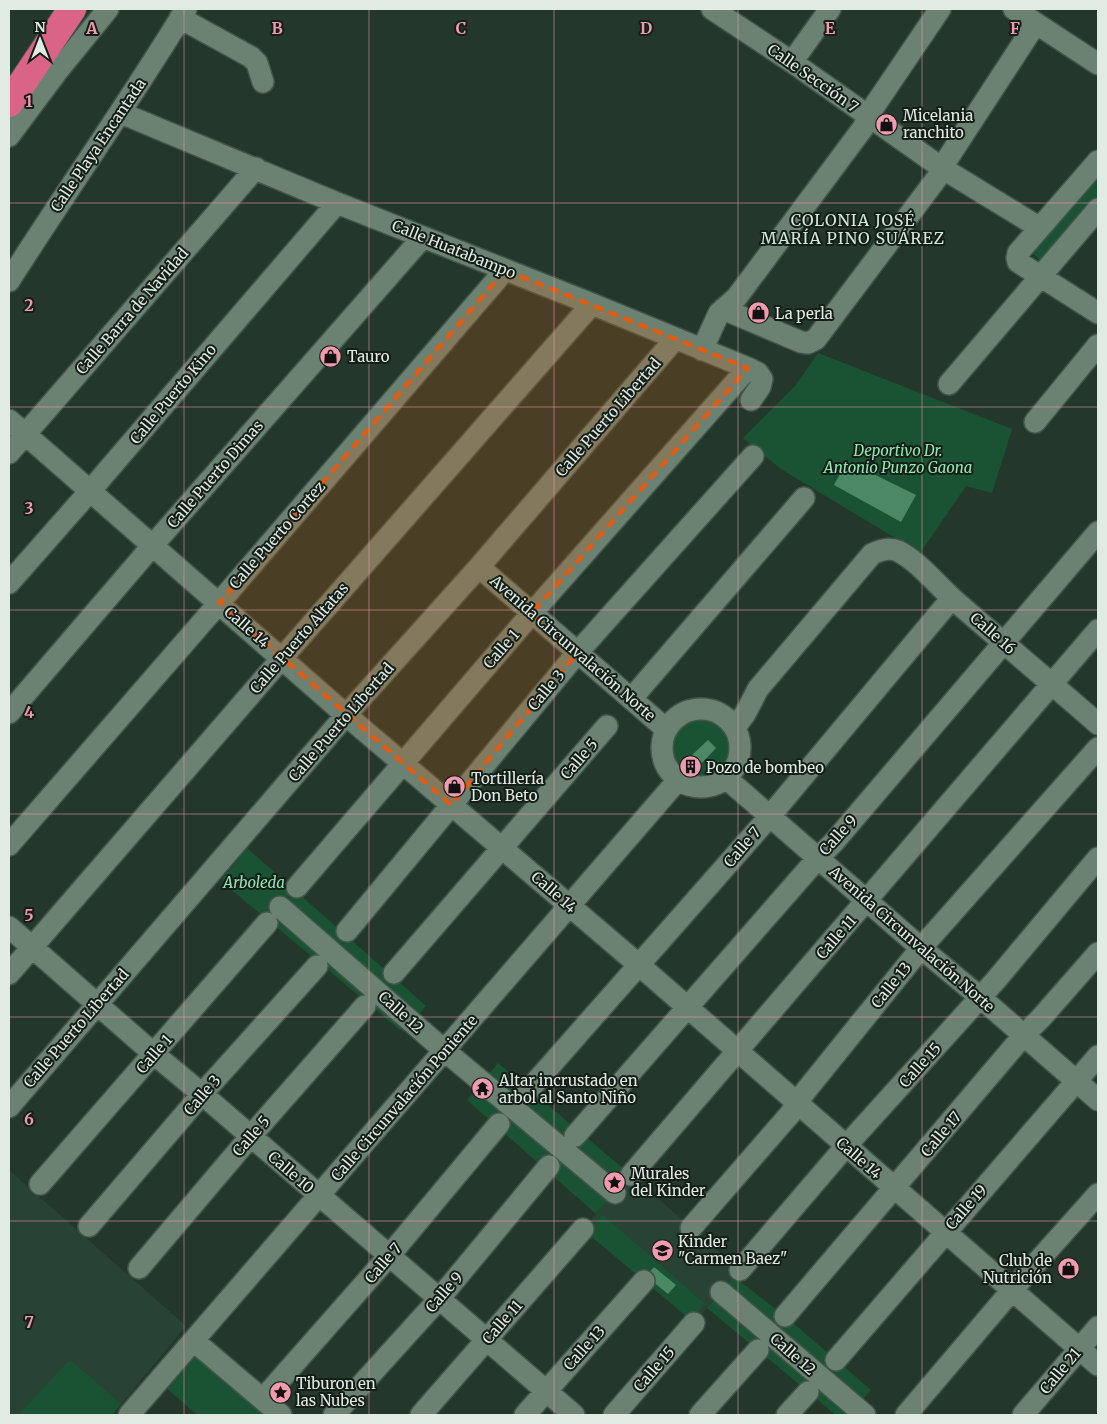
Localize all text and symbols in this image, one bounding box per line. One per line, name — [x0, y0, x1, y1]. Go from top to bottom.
north arrow — [15, 15, 65, 65]
text: N — [34, 18, 46, 36]
text: A — [85, 18, 98, 38]
text: B — [271, 18, 283, 38]
text: C — [456, 18, 466, 38]
text: D — [640, 18, 652, 38]
text: E — [825, 18, 836, 38]
text: F — [1010, 18, 1020, 38]
street label: Calle Sección 7 — [764, 40, 862, 117]
street label: Calle Playa Encantada — [46, 75, 150, 215]
text: 1 — [25, 91, 33, 111]
place label: Micelania ranchito — [903, 106, 973, 142]
shop icon: Micelania ranchito — [875, 112, 899, 136]
district label: COLONIA JOSÉ MARÍA PINO SUÁREZ — [761, 210, 945, 248]
street label: Calle Huatabampo — [389, 216, 519, 283]
street label: Calle Barra de Navidad — [72, 244, 192, 378]
text: 2 — [24, 295, 34, 315]
shop icon: La perla — [747, 301, 771, 325]
place label: La perla — [775, 304, 833, 323]
street label: Calle Puerto Kino — [126, 340, 220, 448]
shop icon: Tauro — [319, 344, 343, 368]
place label: Tauro — [347, 347, 390, 366]
street label: Calle Puerto Libertad — [551, 354, 665, 480]
street label: Calle Puerto Dimas — [163, 416, 267, 532]
park label: Deportivo Dr. Antonio Punzo Gaona — [823, 441, 972, 477]
street label: Calle Puerto Cortez — [225, 477, 329, 593]
text: 3 — [24, 498, 34, 518]
street label: Avenida Circunvalación Norte — [486, 570, 660, 725]
street label: Calle Puerto Altatas — [246, 579, 352, 697]
street label: Calle 14 — [220, 602, 274, 652]
street label: Calle 16 — [966, 608, 1020, 658]
street label: Calle 1 — [479, 625, 523, 672]
street label: Calle Puerto Libertad — [284, 659, 398, 785]
street label: Calle 3 — [524, 666, 568, 714]
text: 4 — [24, 702, 34, 722]
street label: Calle 5 — [556, 735, 602, 783]
building icon: Pozo de bombeo — [678, 755, 702, 779]
place label: Pozo de bombeo — [706, 758, 824, 777]
place label: Tortillería Don Beto — [471, 769, 544, 805]
shop icon: Tortillería Don Beto — [443, 775, 467, 799]
street label: Calle 9 — [815, 811, 861, 859]
street label: Calle 7 — [719, 823, 765, 871]
street label: Avenida Circunvalación Norte — [825, 861, 999, 1016]
street label: Calle 14 — [527, 867, 581, 917]
park label: Arboleda — [222, 873, 285, 892]
text: 5 — [24, 905, 34, 925]
street label: Calle 11 — [812, 911, 860, 963]
street label: Calle 13 — [867, 958, 915, 1012]
street label: Calle Puerto Libertad — [19, 965, 133, 1091]
street label: Calle 12 — [374, 987, 428, 1037]
street label: Calle Circunvalación Poniente — [327, 1011, 481, 1185]
street label: Calle 1 — [132, 1030, 176, 1077]
street label: Calle 15 — [895, 1039, 945, 1091]
street label: Calle 3 — [179, 1071, 225, 1119]
place label: Altar incrustado en arbol al Santo Niño — [498, 1071, 638, 1107]
temple icon: Altar incrustado en arbol al Santo Niño — [471, 1077, 495, 1101]
street label: Calle 17 — [917, 1107, 966, 1160]
text: 6 — [24, 1109, 34, 1129]
street label: Calle 5 — [228, 1112, 274, 1160]
street label: Calle 14 — [832, 1133, 886, 1183]
street label: Calle 10 — [264, 1147, 318, 1197]
place label: Murales del Kinder — [631, 1164, 706, 1200]
place icon: Murales del Kinder — [603, 1170, 627, 1194]
street label: Calle 19 — [941, 1180, 991, 1234]
place label: Kinder "Carmen Baez" — [678, 1232, 787, 1268]
school or university icon: Kinder "Carmen Baez" — [650, 1238, 674, 1262]
street label: Calle 7 — [360, 1239, 406, 1287]
place label: Club de Nutrición — [983, 1251, 1052, 1287]
shop icon: Club de Nutrición — [1056, 1257, 1080, 1281]
street label: Calle 9 — [421, 1268, 467, 1316]
street label: Calle 11 — [478, 1296, 526, 1348]
text: 7 — [24, 1312, 34, 1332]
street label: Calle 13 — [559, 1322, 609, 1374]
street label: Calle 12 — [766, 1329, 820, 1379]
street label: Calle 15 — [629, 1342, 679, 1396]
street label: Calle 21 — [1035, 1344, 1085, 1398]
place label: Tiburon en las Nubes — [296, 1374, 376, 1410]
place icon: Tiburon en las Nubes — [268, 1380, 292, 1404]

